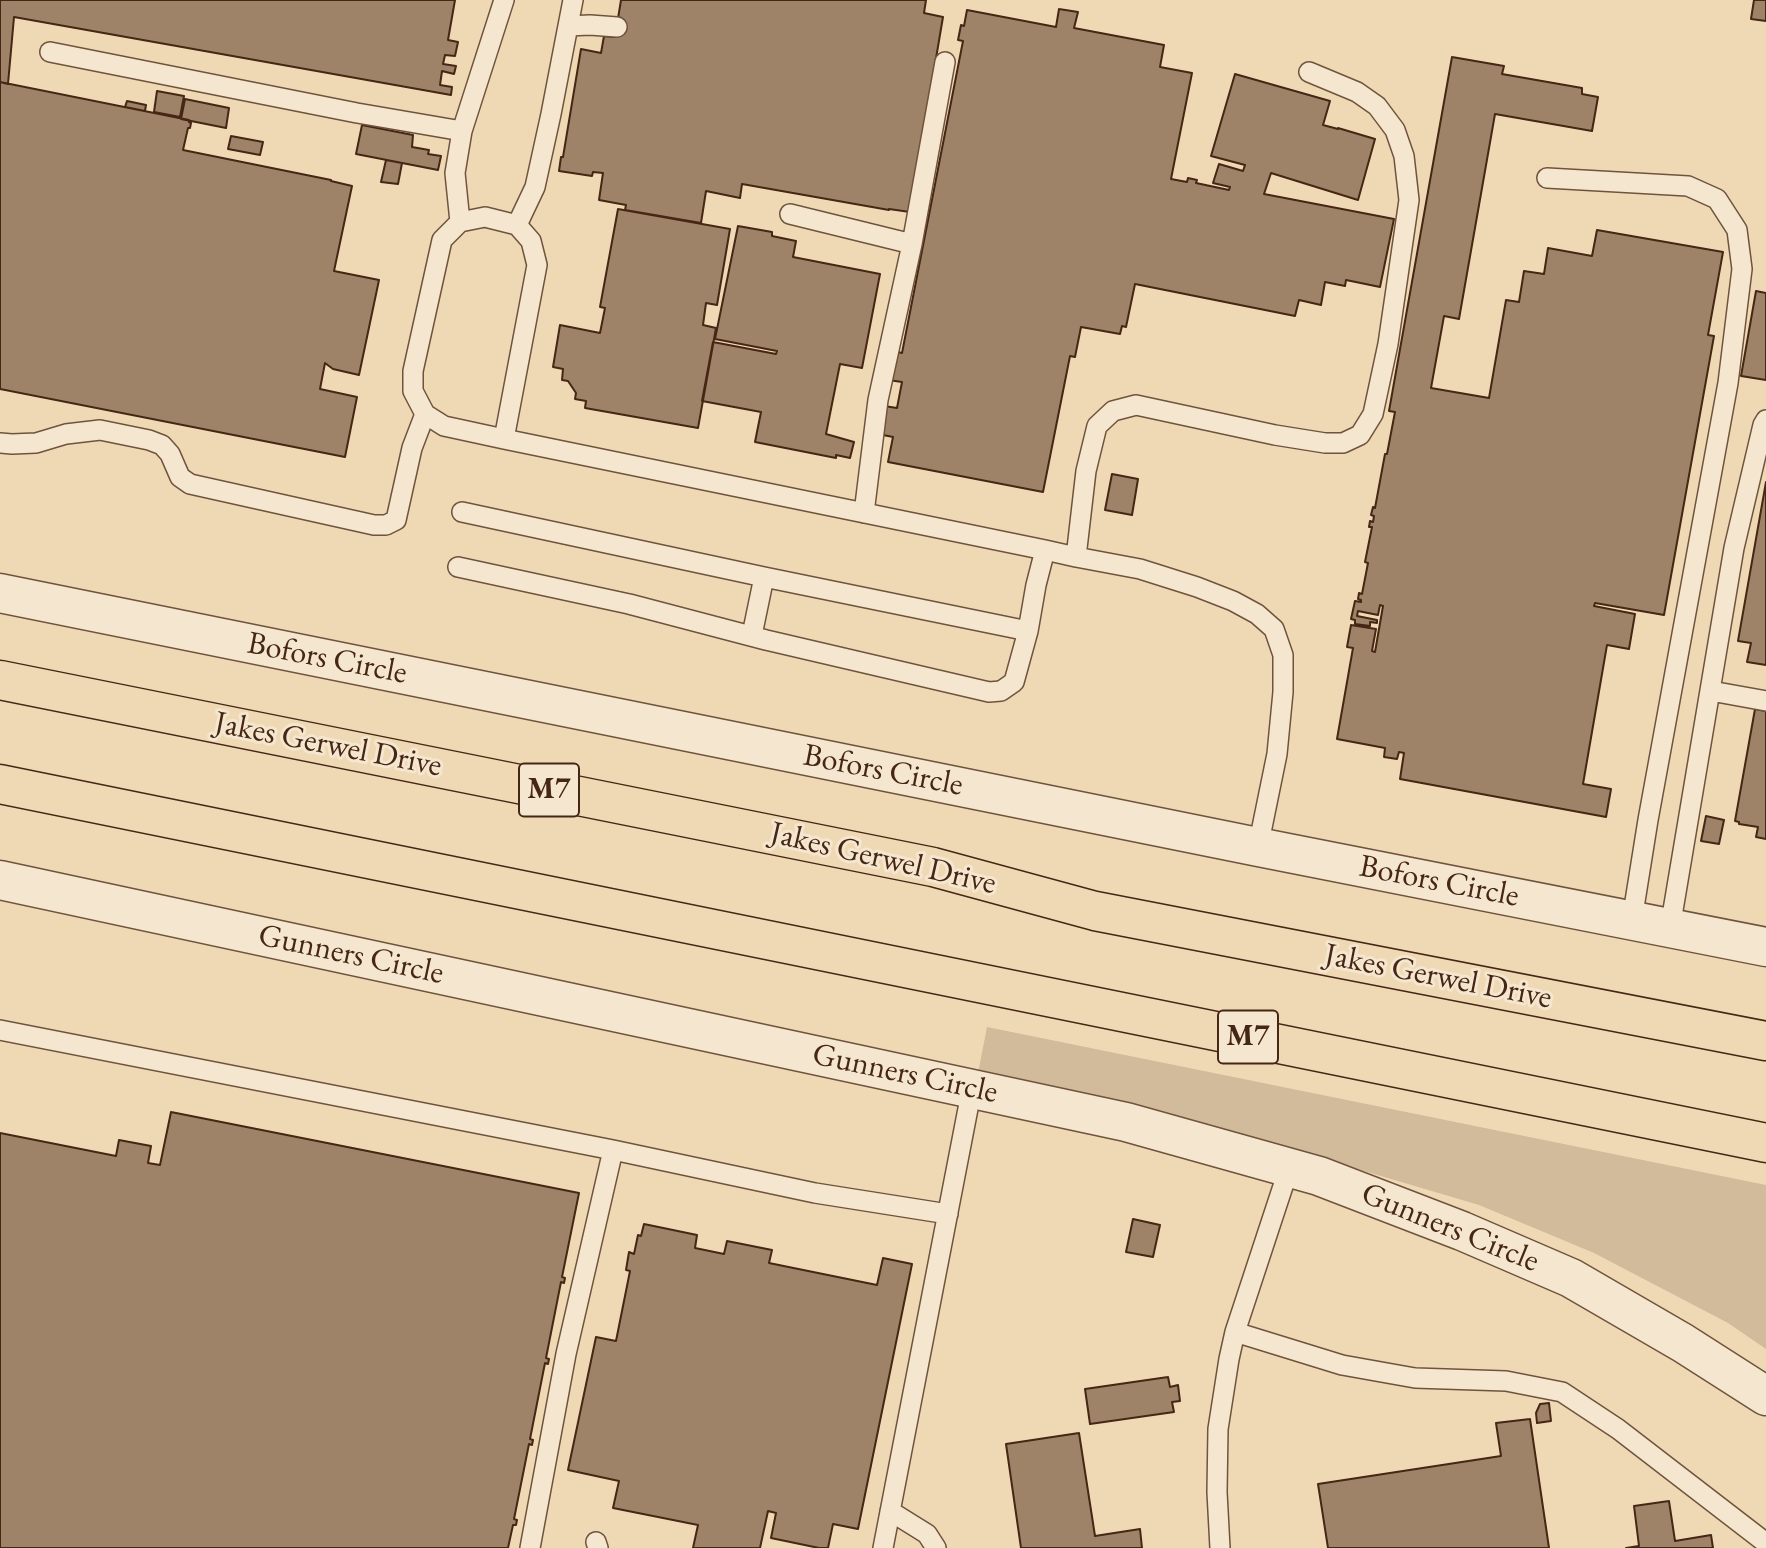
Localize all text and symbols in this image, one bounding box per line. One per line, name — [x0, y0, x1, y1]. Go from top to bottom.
street label: Bofors Circle — [244, 625, 410, 693]
street label: Jakes Gerwel Drive — [211, 704, 445, 786]
street label: Bofors Circle — [800, 737, 966, 805]
road number: M7 — [519, 764, 579, 817]
street label: Jakes Gerwel Drive — [766, 814, 1000, 904]
street label: Bofors Circle — [1356, 848, 1522, 916]
street label: Gunners Circle — [255, 917, 447, 993]
street label: Jakes Gerwel Drive — [1321, 936, 1555, 1018]
road number: M7 — [1218, 1010, 1278, 1064]
street label: Gunners Circle — [809, 1036, 1001, 1112]
street label: Gunners Circle — [1356, 1175, 1544, 1281]

